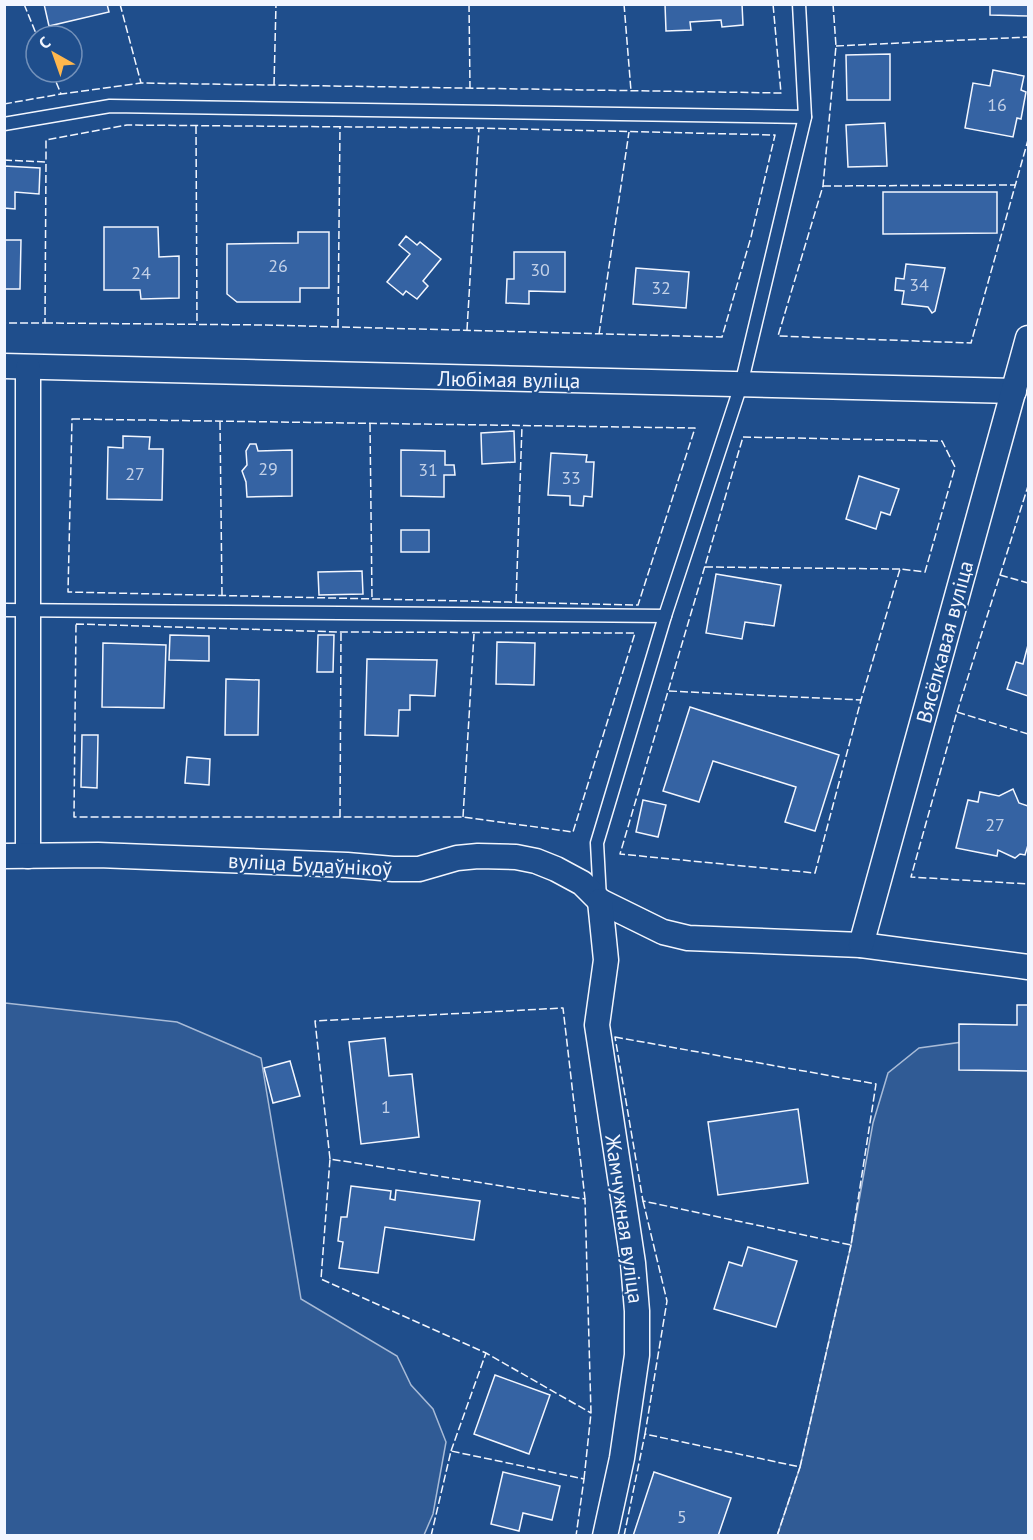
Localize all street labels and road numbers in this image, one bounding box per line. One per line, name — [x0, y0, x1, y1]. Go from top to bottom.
street label: Любімая вуліца — [436, 365, 581, 394]
street label: Вясёлкавая вуліца — [910, 558, 979, 726]
street label: вуліца Будаўнікоў — [227, 847, 393, 882]
street label: Жамчужная вуліца — [599, 1132, 650, 1305]

